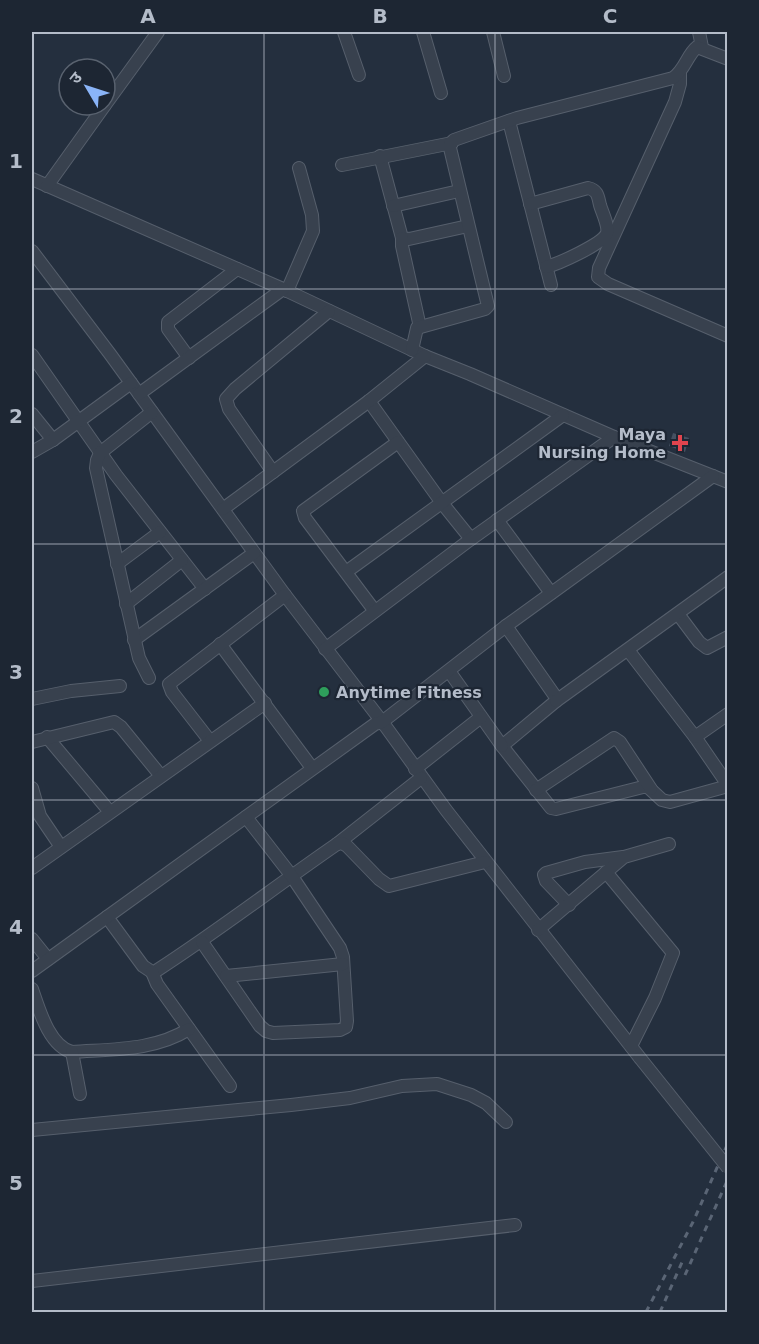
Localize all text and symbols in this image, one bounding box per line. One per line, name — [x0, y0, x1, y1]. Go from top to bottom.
text: A — [140, 4, 156, 28]
text: B — [372, 4, 388, 28]
text: C — [603, 4, 617, 28]
north arrow — [57, 57, 117, 117]
text: उ — [65, 68, 86, 87]
text: 1 — [9, 149, 23, 173]
text: 2 — [9, 404, 23, 428]
place label: Maya Nursing Home — [538, 425, 666, 462]
marker: Maya Nursing Home — [671, 434, 689, 452]
text: 3 — [9, 660, 23, 684]
place label: Anytime Fitness — [336, 683, 482, 702]
marker: Anytime Fitness — [317, 685, 331, 699]
text: 4 — [9, 915, 23, 939]
text: 5 — [9, 1171, 23, 1195]

